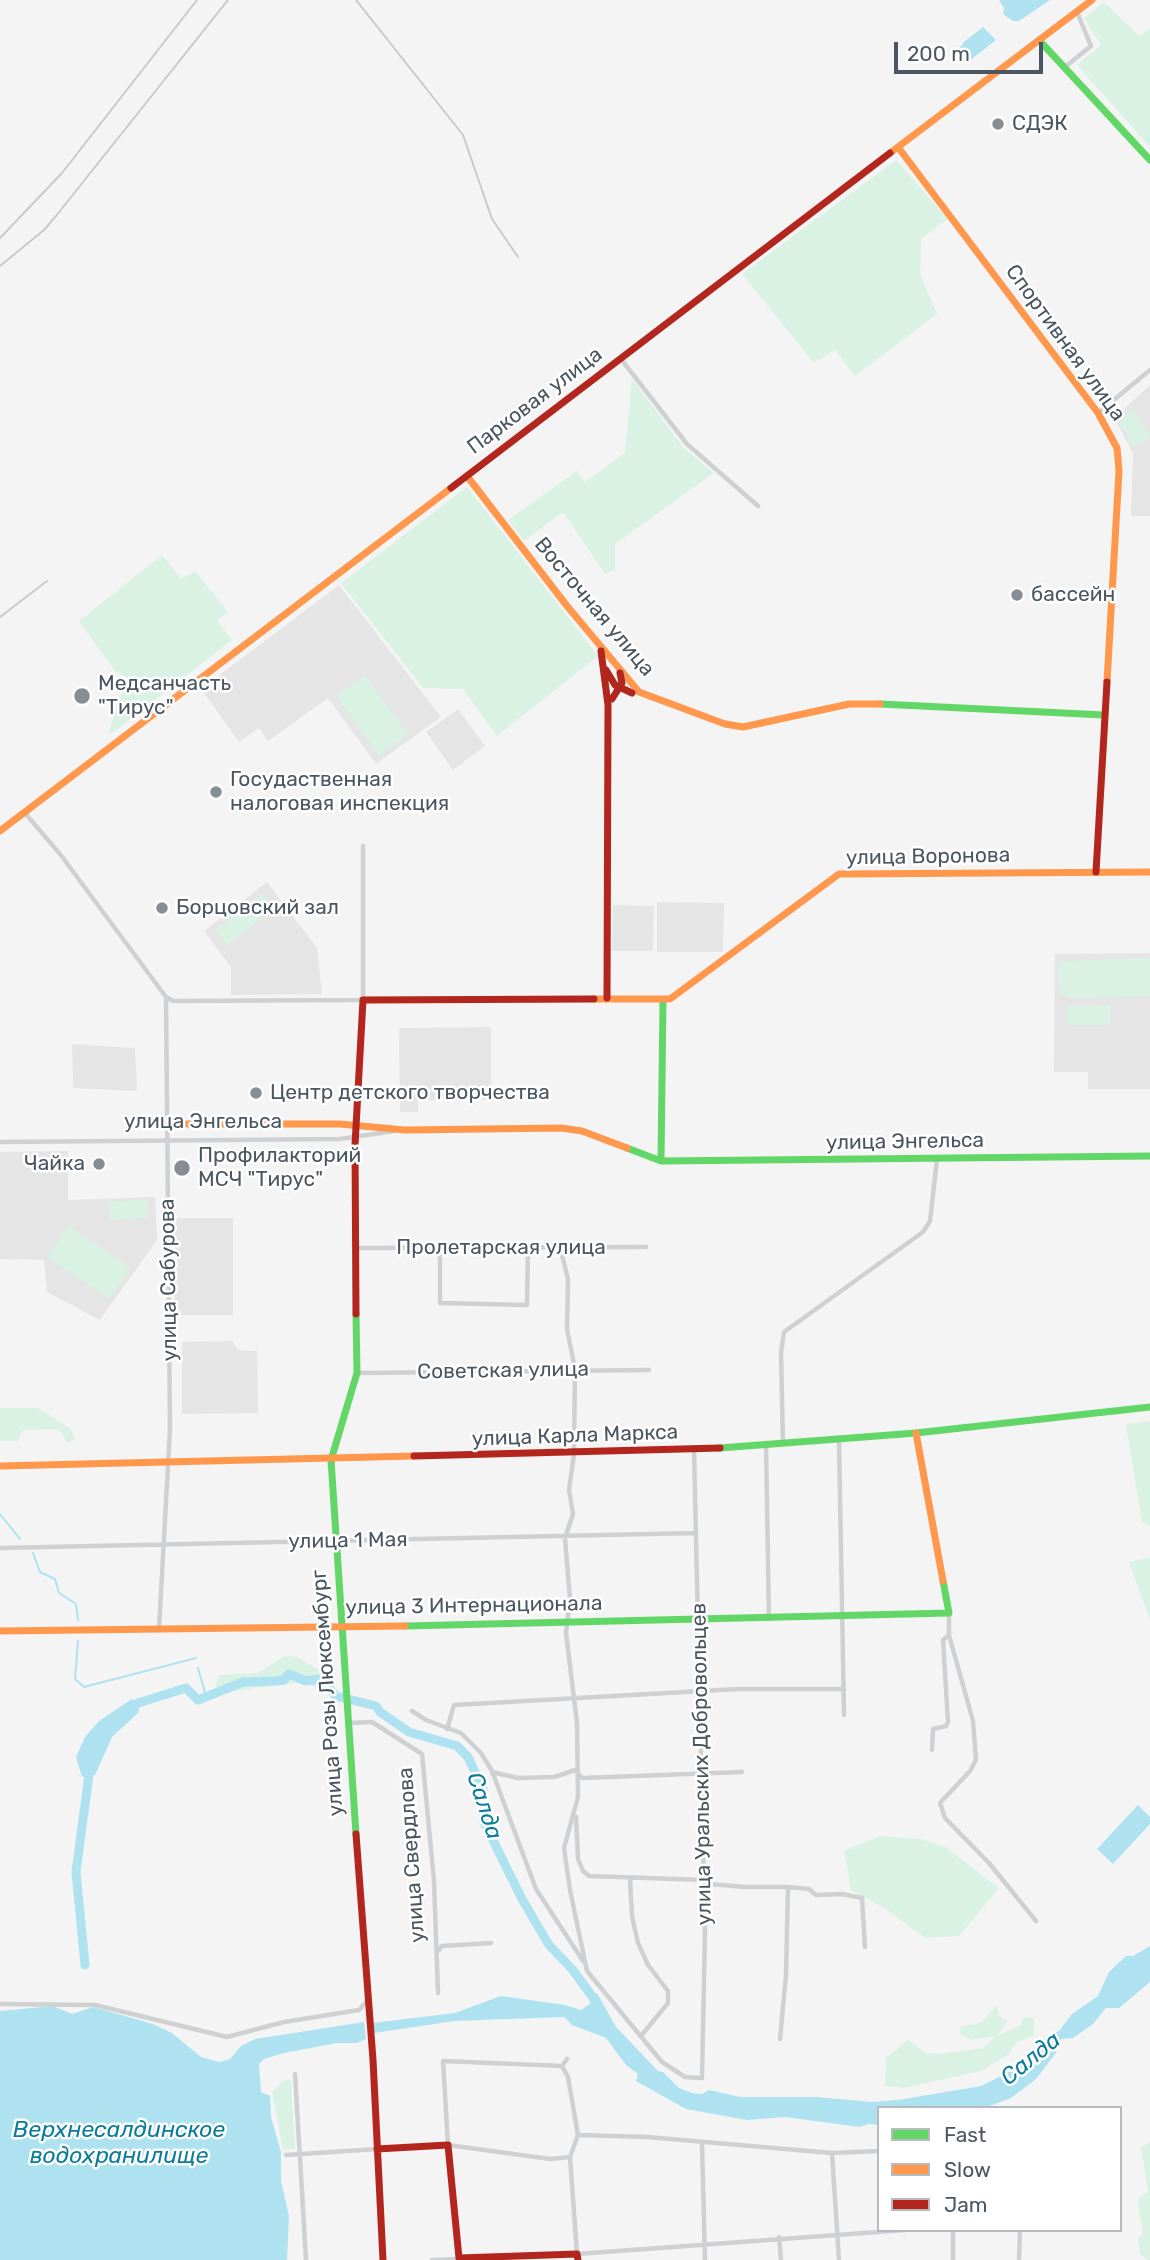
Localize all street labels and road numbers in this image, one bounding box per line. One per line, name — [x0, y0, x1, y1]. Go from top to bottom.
street label: Спортивная улица — [1000, 260, 1130, 426]
street label: Парковая улица — [463, 342, 607, 460]
street label: Восточная улица — [529, 532, 659, 682]
street label: улица Воронова — [846, 843, 1010, 871]
street label: улица Энгельса — [124, 1109, 282, 1135]
street label: улица Энгельса — [826, 1128, 984, 1156]
street label: улица Сабурова — [155, 1198, 183, 1362]
street label: Пролетарская улица — [396, 1235, 606, 1261]
street label: Советская улица — [417, 1357, 589, 1385]
street label: улица Карла Маркса — [471, 1420, 679, 1452]
street label: улица 1 Мая — [288, 1527, 408, 1555]
street label: улица Розы Люксембург — [307, 1569, 349, 1817]
street label: улица 3 Интернационала — [345, 1591, 603, 1621]
street label: улица Уральских Добровольцев — [687, 1603, 717, 1925]
street label: улица Свердлова — [393, 1766, 431, 1944]

